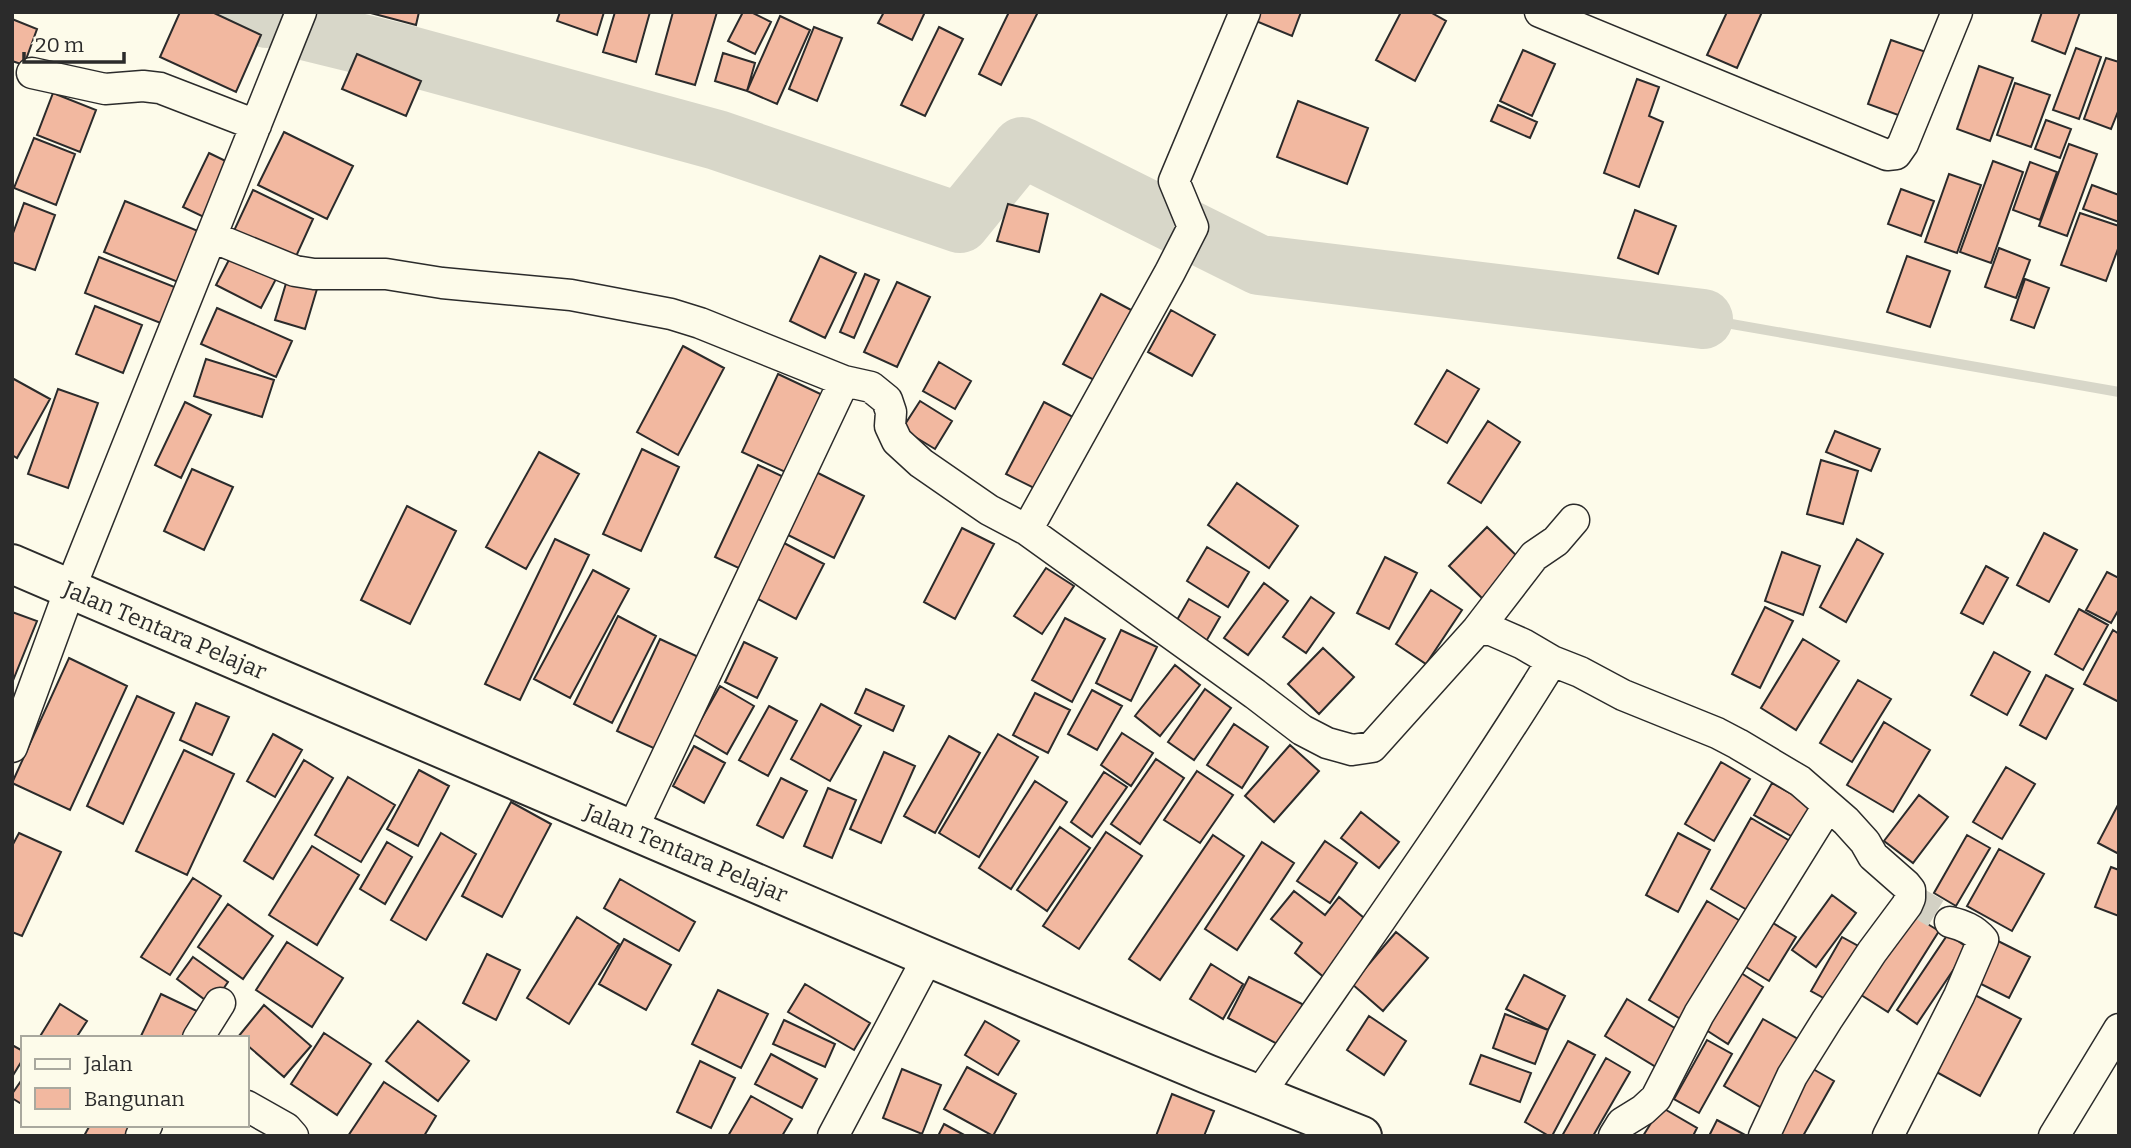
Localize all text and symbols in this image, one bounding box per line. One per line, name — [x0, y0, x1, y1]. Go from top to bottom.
scale bar — [24, 21, 124, 65]
text: 20 m — [35, 32, 84, 58]
street label: Jalan Tentara Pelajar — [58, 574, 271, 686]
street label: Jalan Tentara Pelajar — [579, 797, 792, 909]
legend — [21, 1036, 248, 1127]
text: Jalan — [83, 1051, 133, 1077]
text: Bangunan — [84, 1086, 185, 1112]

